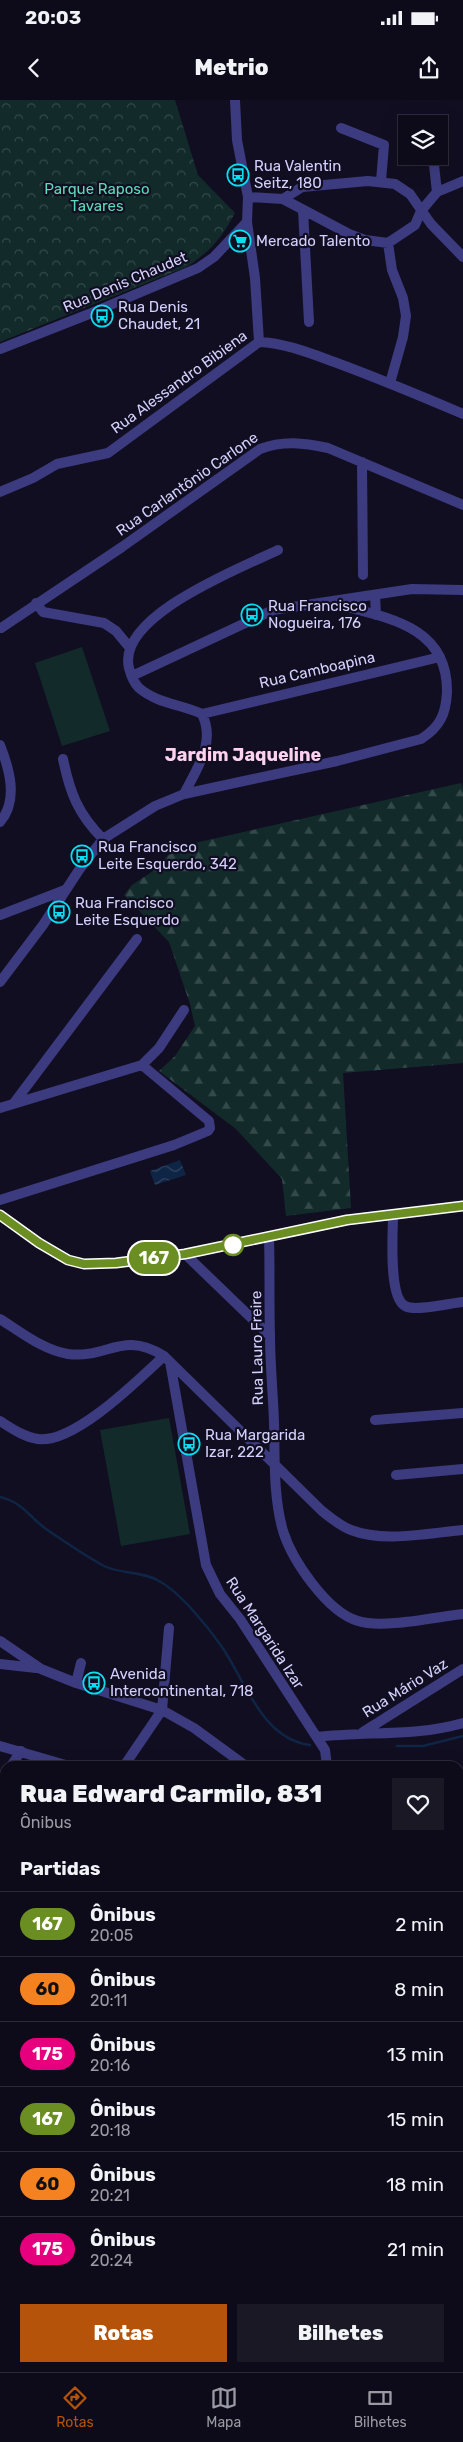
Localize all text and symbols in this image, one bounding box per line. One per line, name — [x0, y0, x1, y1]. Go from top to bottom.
text: 20:03 — [25, 6, 81, 29]
icon: back — [20, 54, 48, 82]
text: Metrio — [194, 54, 269, 81]
icon: share — [415, 54, 443, 82]
map controls — [398, 115, 448, 165]
button: layers — [398, 115, 448, 165]
place label: Rua Valentin Seitz, 180 — [254, 157, 341, 192]
bus stop icon: Rua Valentin Seitz, 180 — [226, 163, 250, 187]
park label: Parque Raposo Tavares — [44, 180, 150, 215]
supermarket icon: Mercado Talento — [228, 229, 252, 253]
place label: Mercado Talento — [256, 232, 370, 250]
street label: Rua Denis Chaudet — [60, 248, 190, 316]
place label: Rua Denis Chaudet, 21 — [118, 298, 200, 333]
bus stop icon: Rua Denis Chaudet, 21 — [90, 304, 114, 328]
street label: Rua Alessandro Bibiena — [107, 327, 251, 437]
street label: Rua Carlantônio Carlone — [113, 428, 261, 540]
place label: Rua Francisco Nogueira, 176 — [268, 597, 367, 632]
bus stop icon: Rua Francisco Nogueira, 176 — [240, 603, 264, 627]
street label: Rua Camboapina — [257, 648, 377, 692]
district label: Jardim Jaqueline — [165, 744, 322, 766]
place label: Rua Francisco Leite Esquerdo, 342 — [98, 838, 237, 873]
bus stop icon: Rua Francisco Leite Esquerdo, 342 — [70, 844, 94, 868]
place label: Rua Francisco Leite Esquerdo — [75, 894, 179, 929]
bus stop icon: Rua Francisco Leite Esquerdo — [47, 900, 71, 924]
unlabelled marker — [222, 1234, 244, 1256]
line badge: 167 — [125, 1242, 183, 1274]
text: 167 — [139, 1247, 169, 1269]
street label: Rua Lauro Freire — [247, 1291, 267, 1405]
place label: Rua Margarida Izar, 222 — [205, 1426, 305, 1461]
bus stop icon: Rua Margarida Izar, 222 — [177, 1432, 201, 1456]
street label: Rua Margarida Izar — [222, 1574, 308, 1693]
street label: Rua Mário Vaz — [359, 1654, 451, 1721]
place label: Avenida Intercontinental, 718 — [110, 1665, 254, 1700]
bus stop icon: Avenida Intercontinental, 718 — [82, 1671, 106, 1695]
button: heart — [392, 1778, 444, 1830]
text: Rua Edward Carmilo, 831 — [20, 1780, 322, 1808]
text: Ônibus — [20, 1813, 72, 1832]
text: Partidas — [20, 1857, 100, 1880]
text: Ônibus — [90, 1903, 156, 1926]
text: 167 — [32, 1913, 63, 1935]
text: 2 min — [395, 1913, 444, 1936]
text: 20:05 — [90, 1926, 133, 1945]
text: Ônibus — [90, 1968, 156, 1991]
text: 60 — [36, 1978, 59, 2000]
text: 8 min — [394, 1978, 444, 2001]
text: 20:11 — [90, 1991, 127, 2010]
text: Ônibus — [90, 2033, 156, 2056]
text: 175 — [32, 2043, 63, 2065]
text: 13 min — [387, 2043, 444, 2066]
text: 20:16 — [90, 2056, 130, 2075]
text: Ônibus — [90, 2098, 156, 2121]
text: 167 — [32, 2108, 63, 2130]
text: 15 min — [387, 2108, 444, 2131]
text: 20:18 — [90, 2121, 131, 2140]
text: Ônibus — [90, 2163, 156, 2186]
text: 60 — [36, 2173, 59, 2195]
text: 18 min — [386, 2173, 444, 2196]
text: 20:21 — [90, 2186, 130, 2205]
text: Ônibus — [90, 2228, 156, 2251]
text: 175 — [32, 2238, 63, 2260]
text: 21 min — [387, 2238, 444, 2261]
text: 20:24 — [90, 2251, 133, 2270]
button: Rotas — [20, 2304, 227, 2362]
button: Bilhetes — [237, 2304, 444, 2362]
tab: Rotas — [56, 2384, 94, 2431]
tab: Mapa — [206, 2384, 241, 2431]
tab: Bilhetes — [354, 2384, 407, 2431]

